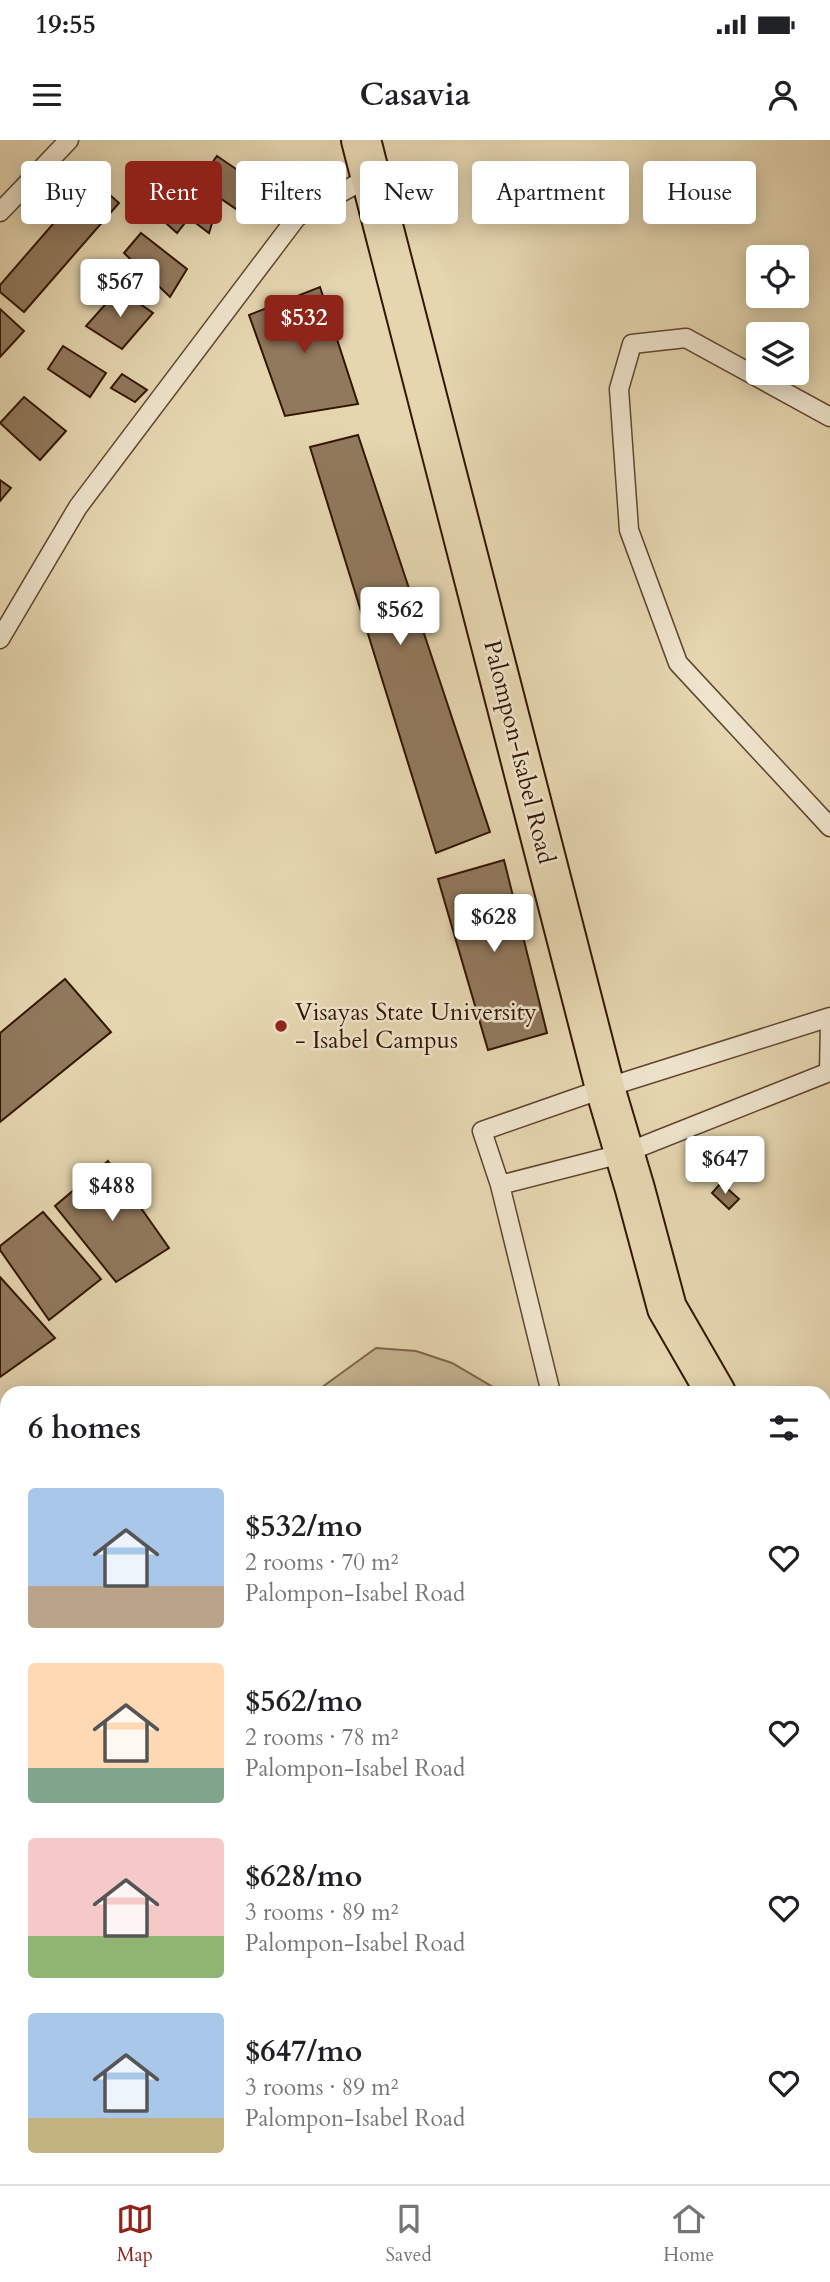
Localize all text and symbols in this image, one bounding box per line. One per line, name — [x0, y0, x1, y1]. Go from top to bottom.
text: 19:55 — [35, 7, 96, 42]
text: Casavia — [359, 73, 471, 117]
icon: menu — [28, 76, 66, 114]
icon: person — [764, 76, 802, 114]
chip: Buy — [21, 161, 111, 224]
chip: Rent — [125, 161, 222, 224]
chip: Filters — [236, 161, 346, 224]
chip: New — [360, 161, 458, 224]
chip: Apartment — [472, 161, 629, 224]
chip: House — [643, 161, 756, 224]
map controls — [746, 245, 809, 385]
button: locate — [746, 245, 809, 308]
pin: $567 — [79, 260, 161, 319]
text: $567 — [96, 266, 144, 297]
pin: $532 — [263, 296, 345, 355]
text: $532 — [280, 302, 328, 333]
button: layers — [746, 322, 809, 385]
pin: $562 — [359, 588, 441, 647]
text: $562 — [376, 594, 424, 625]
street label: Palompon-Isabel Road — [475, 637, 563, 868]
pin: $628 — [453, 894, 535, 954]
text: $628 — [470, 901, 518, 932]
place label: Visayas State University - Isabel Campus — [295, 996, 537, 1057]
marker: Visayas State University - Isabel Campus — [273, 1018, 289, 1034]
pin: $647 — [684, 1136, 766, 1196]
text: $647 — [701, 1143, 749, 1174]
pin: $488 — [71, 1164, 153, 1223]
text: $488 — [88, 1170, 136, 1201]
text: 6 homes — [28, 1408, 141, 1449]
icon: filters — [765, 1409, 803, 1447]
text: $532/mo — [245, 1506, 362, 1547]
icon: home — [84, 1516, 168, 1600]
icon: heart — [765, 1539, 803, 1577]
text: 2 rooms · 70 m² — [245, 1547, 398, 1578]
text: Palompon-Isabel Road — [245, 1578, 465, 1609]
text: $562/mo — [245, 1681, 362, 1722]
icon: home — [84, 1691, 168, 1775]
icon: heart — [765, 1714, 803, 1752]
text: 2 rooms · 78 m² — [245, 1722, 398, 1753]
text: Palompon-Isabel Road — [245, 1753, 465, 1784]
text: $628/mo — [245, 1856, 362, 1897]
icon: home — [84, 1866, 168, 1950]
icon: heart — [765, 1889, 803, 1927]
text: 3 rooms · 89 m² — [245, 1897, 398, 1928]
text: Palompon-Isabel Road — [245, 1928, 465, 1959]
text: $647/mo — [245, 2031, 362, 2072]
icon: home — [84, 2041, 168, 2125]
icon: heart — [765, 2064, 803, 2102]
text: 3 rooms · 89 m² — [245, 2072, 398, 2103]
text: Palompon-Isabel Road — [245, 2103, 465, 2134]
tab: Map — [116, 2200, 154, 2268]
tab: Saved — [386, 2200, 432, 2268]
tab: Home — [663, 2200, 714, 2268]

